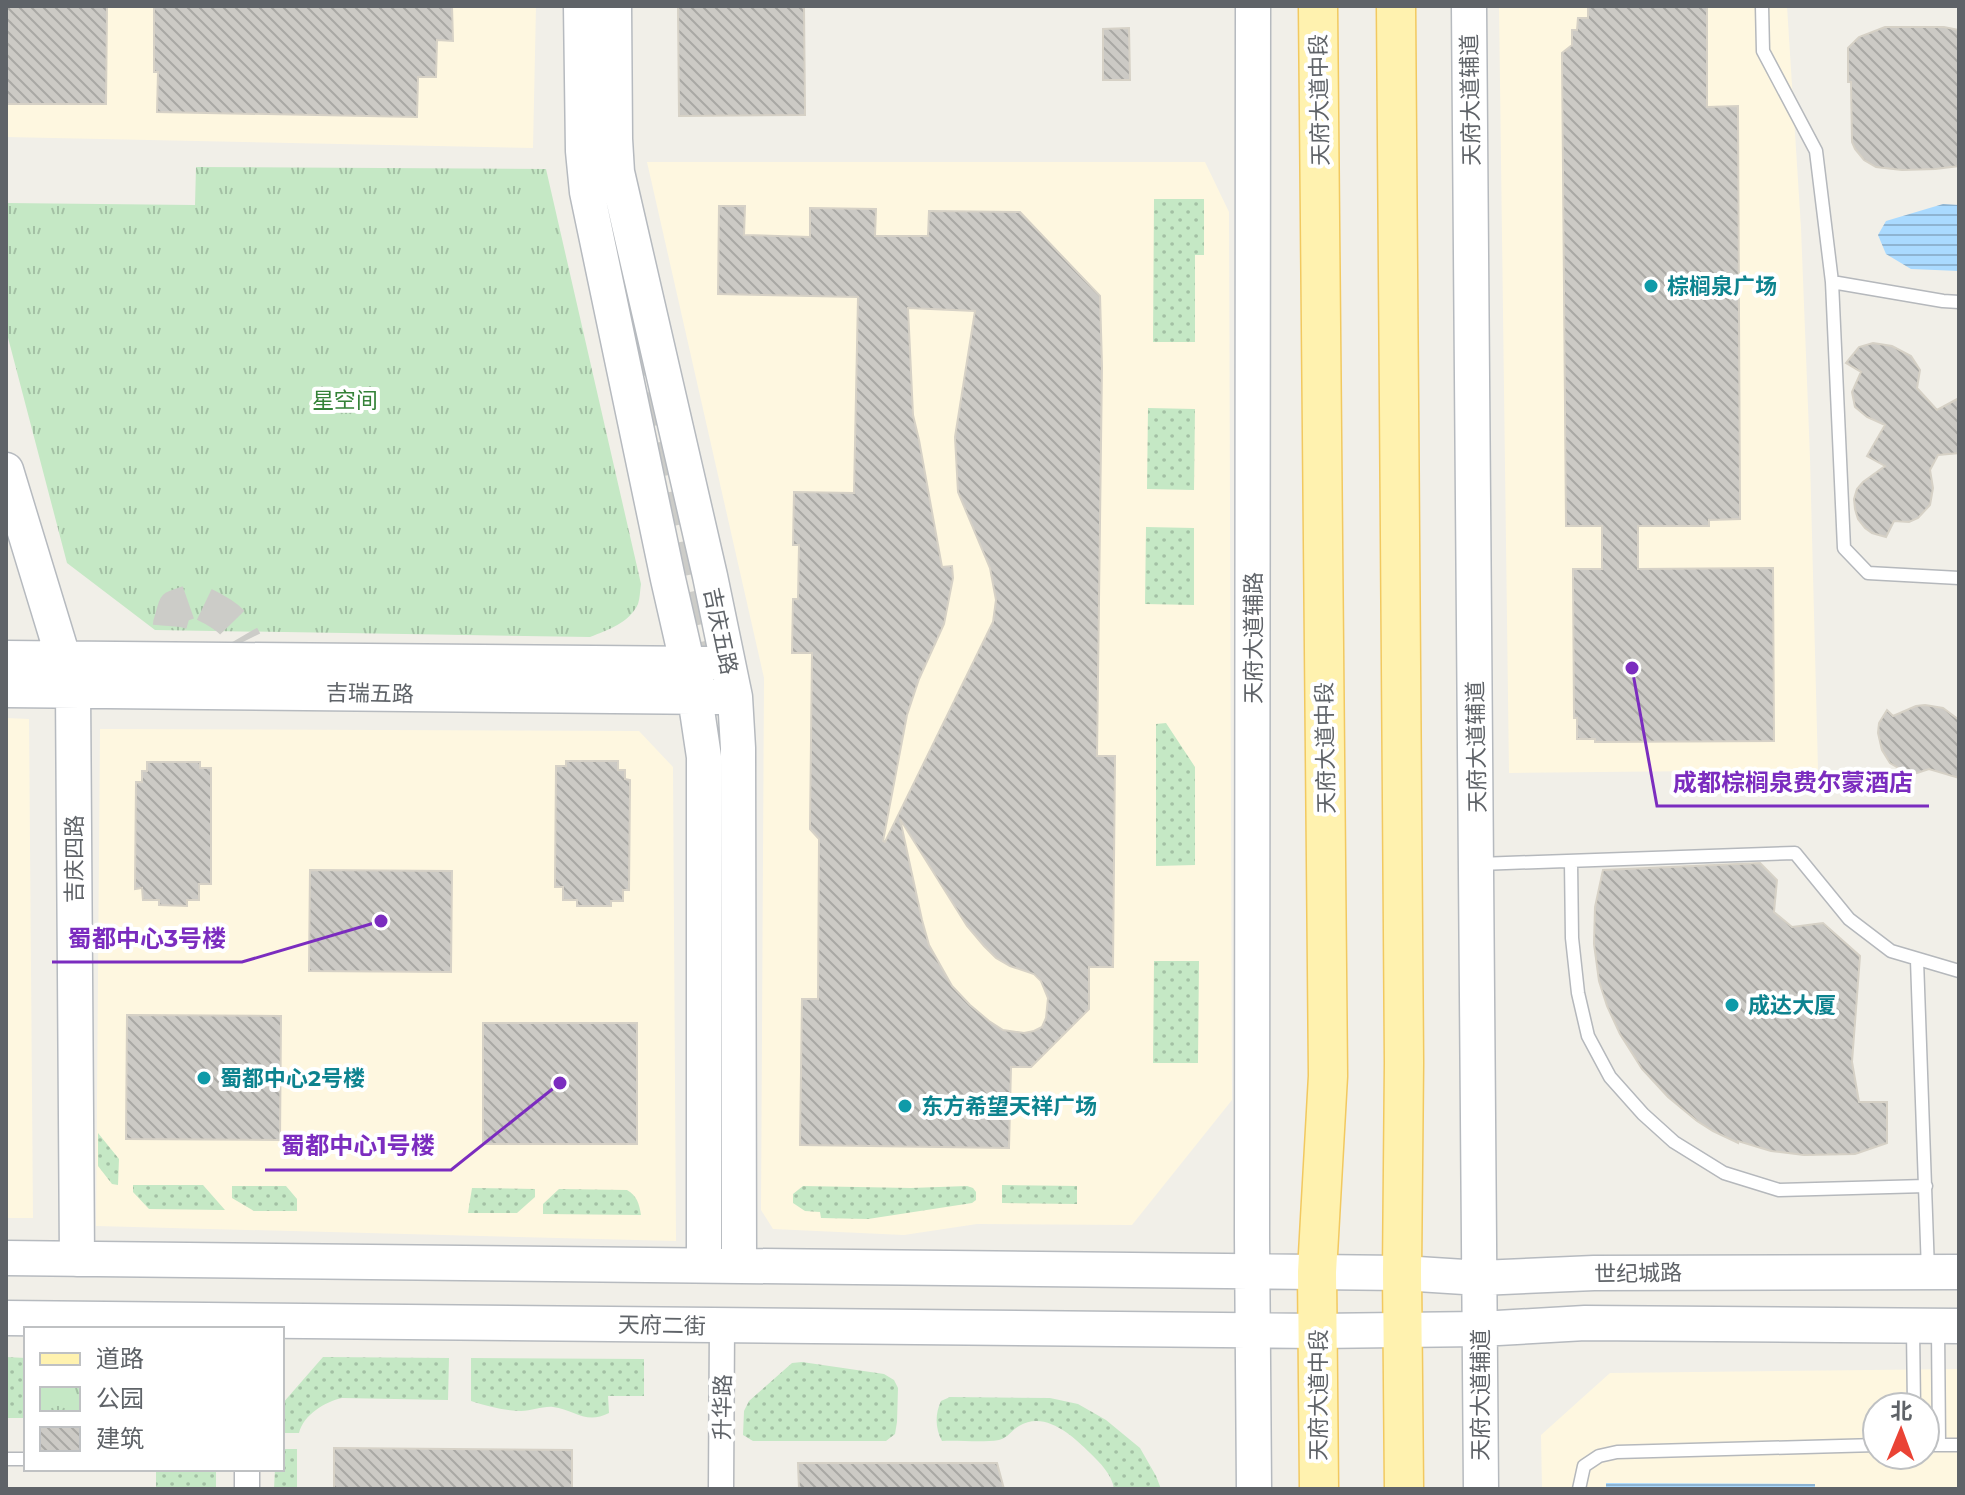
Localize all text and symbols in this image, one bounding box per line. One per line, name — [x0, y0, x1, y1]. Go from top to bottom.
street label: 天府大道中段 — [1305, 34, 1334, 166]
street label: 天府大道辅道 — [1456, 34, 1485, 166]
place label: 棕榈泉广场 — [1667, 273, 1777, 300]
marker: 棕榈泉广场 — [1642, 277, 1660, 295]
park label: 星空间 — [312, 387, 378, 414]
street label: 天府大道辅路 — [1240, 572, 1267, 704]
street label: 吉庆五路 — [698, 585, 743, 677]
street label: 吉瑞五路 — [326, 679, 414, 708]
street label: 天府大道辅道 — [1462, 681, 1491, 813]
street label: 天府大道中段 — [1311, 682, 1340, 814]
callout: 成都棕榈泉费尔蒙酒店 — [1657, 758, 1929, 806]
text: 成都棕榈泉费尔蒙酒店 — [1673, 768, 1913, 797]
street label: 吉庆四路 — [61, 815, 88, 903]
callout: 蜀都中心3号楼 — [52, 914, 242, 962]
text: 蜀都中心3号楼 — [68, 924, 226, 953]
place label: 成达大厦 — [1748, 992, 1836, 1019]
marker: 成达大厦 — [1723, 996, 1741, 1014]
place label: 蜀都中心2号楼 — [220, 1065, 365, 1092]
marker: 蜀都中心2号楼 — [195, 1069, 213, 1087]
place label: 东方希望天祥广场 — [921, 1093, 1097, 1120]
marker: 东方希望天祥广场 — [896, 1097, 914, 1115]
callout: 蜀都中心1号楼 — [265, 1122, 451, 1170]
text: 蜀都中心1号楼 — [281, 1131, 435, 1160]
street label: 世纪城路 — [1594, 1259, 1682, 1288]
street label: 天府二街 — [618, 1311, 706, 1340]
legend — [24, 1327, 284, 1471]
street label: 天府大道中段 — [1305, 1329, 1332, 1461]
street label: 天府大道辅道 — [1467, 1329, 1494, 1461]
text: 道路 — [96, 1344, 144, 1373]
street label: 升华路 — [708, 1374, 737, 1440]
text: 公园 — [96, 1384, 144, 1413]
north arrow — [1861, 1391, 1941, 1471]
text: 北 — [1890, 1398, 1913, 1425]
text: 建筑 — [96, 1424, 144, 1453]

